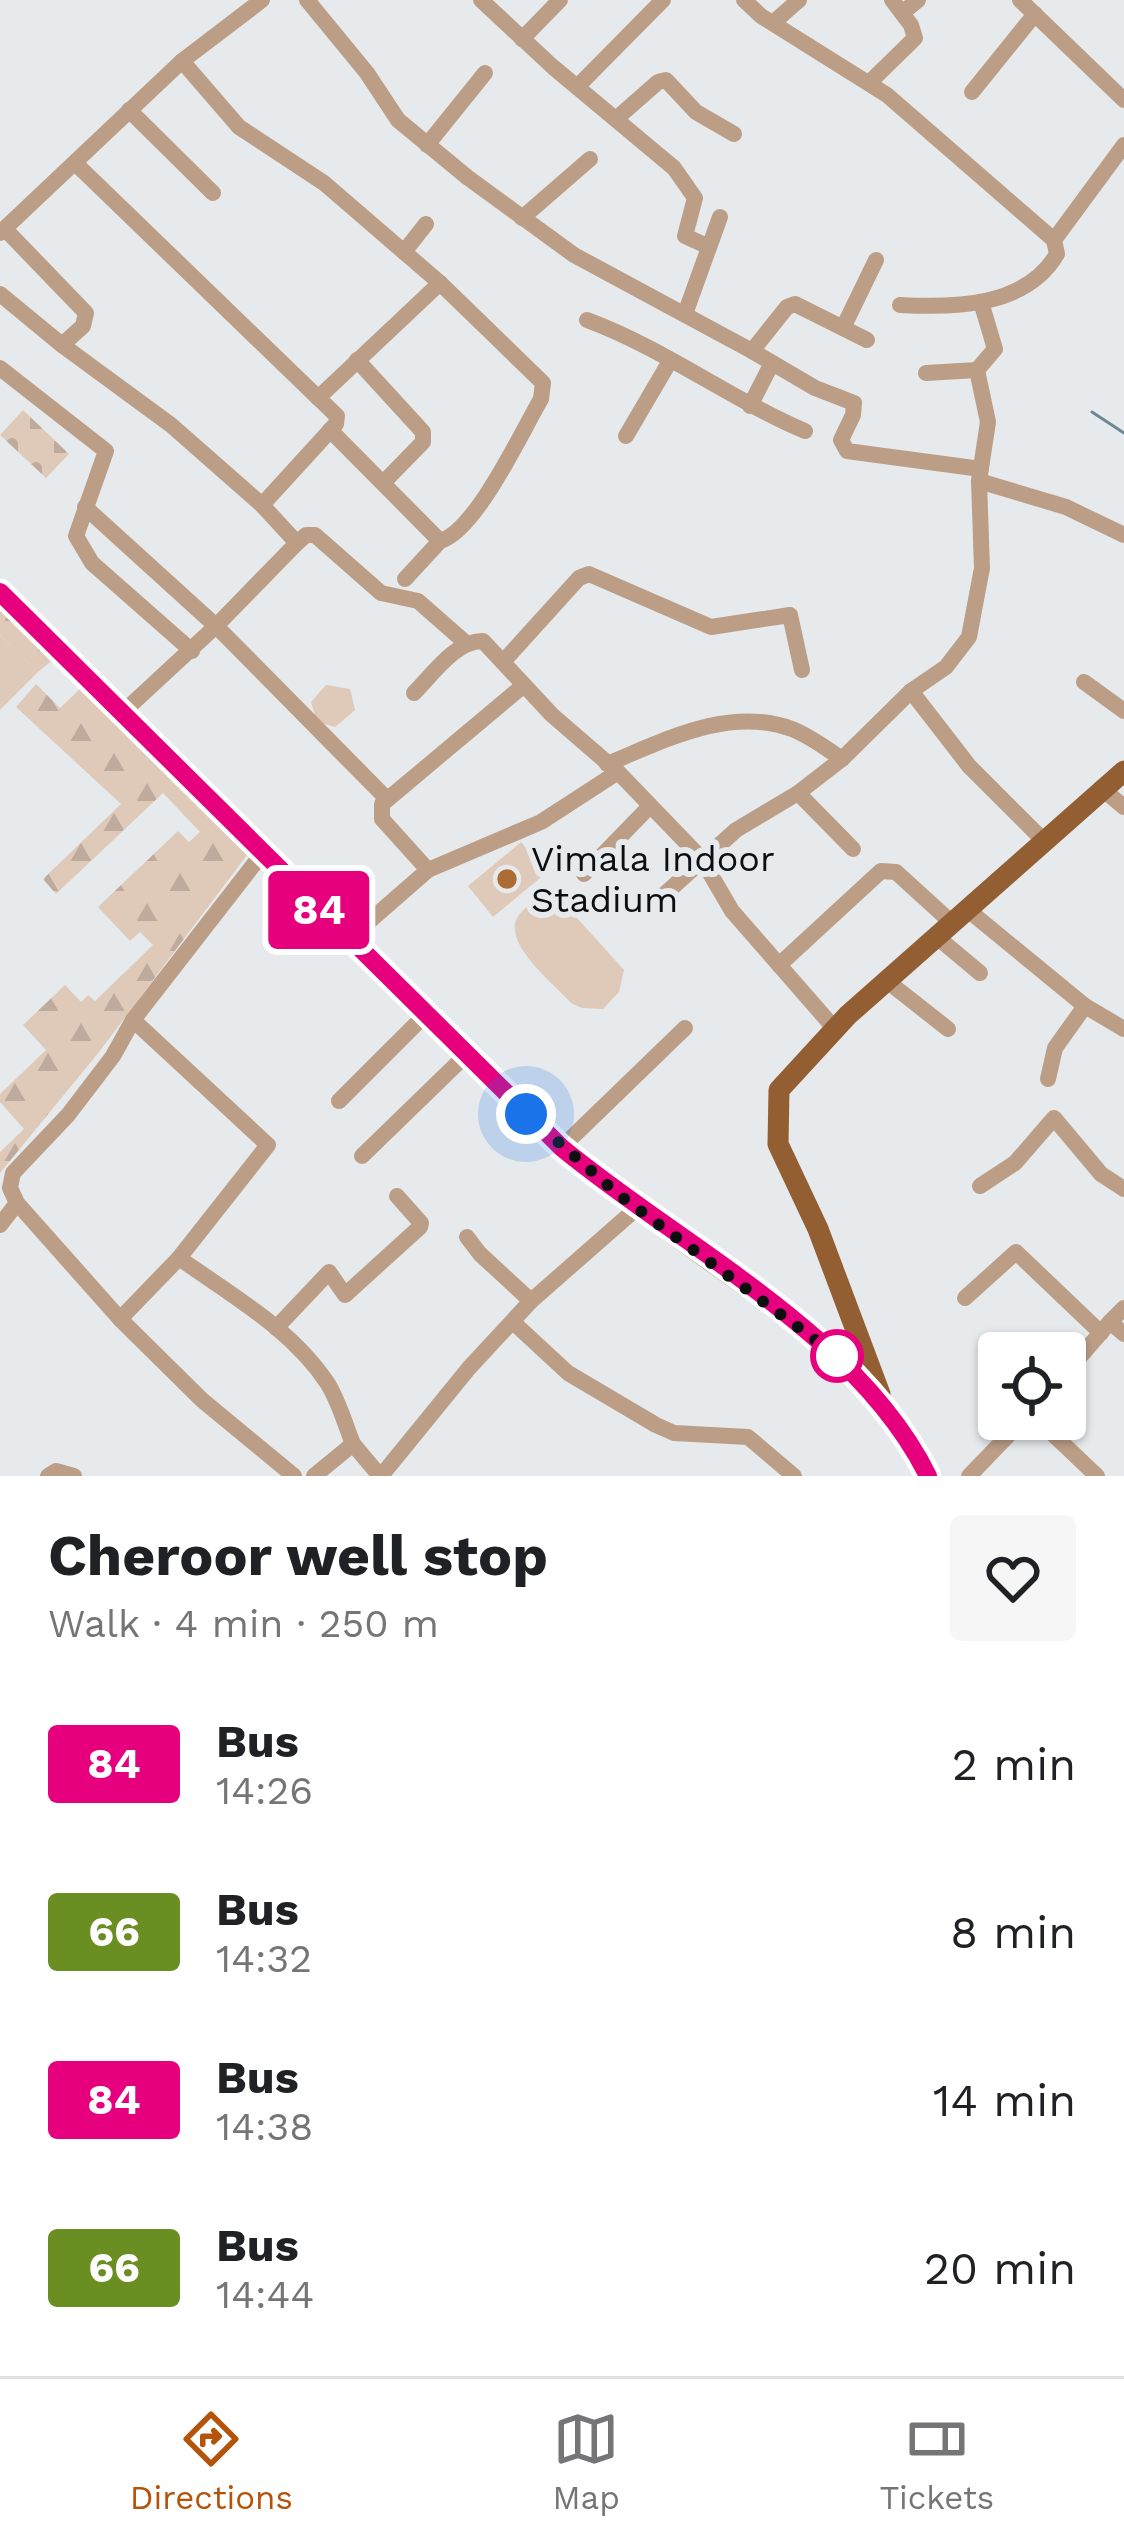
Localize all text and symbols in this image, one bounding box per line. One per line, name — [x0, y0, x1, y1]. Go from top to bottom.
place label: Vimala Indoor Stadium — [531, 838, 775, 921]
marker: Vimala Indoor Stadium — [494, 866, 520, 892]
line badge: 84 — [265, 871, 373, 949]
text: 84 — [292, 885, 346, 934]
your location — [496, 1084, 556, 1144]
unlabelled marker — [812, 1331, 862, 1381]
map controls — [978, 1332, 1086, 1440]
button: locate — [978, 1332, 1086, 1440]
button: heart — [950, 1515, 1076, 1641]
text: Cheroor well stop — [48, 1522, 548, 1589]
text: Walk · 4 min · 250 m — [48, 1601, 439, 1646]
text: Bus — [216, 1715, 299, 1768]
text: 2 min — [952, 1738, 1076, 1791]
text: 84 — [87, 1739, 141, 1788]
text: 14:26 — [216, 1768, 313, 1813]
text: Bus — [216, 1883, 299, 1936]
text: 8 min — [950, 1906, 1076, 1959]
text: 66 — [88, 1907, 140, 1956]
text: 14:32 — [216, 1936, 312, 1981]
text: Bus — [216, 2051, 299, 2104]
text: 14 min — [933, 2074, 1076, 2127]
text: 84 — [87, 2075, 141, 2124]
text: 14:38 — [216, 2104, 313, 2149]
text: Bus — [216, 2219, 299, 2272]
text: 20 min — [924, 2242, 1076, 2295]
text: 66 — [88, 2243, 140, 2292]
text: 14:44 — [216, 2272, 314, 2317]
tab: Directions — [130, 2406, 293, 2517]
tab: Map — [553, 2406, 620, 2517]
tab: Tickets — [880, 2406, 994, 2517]

